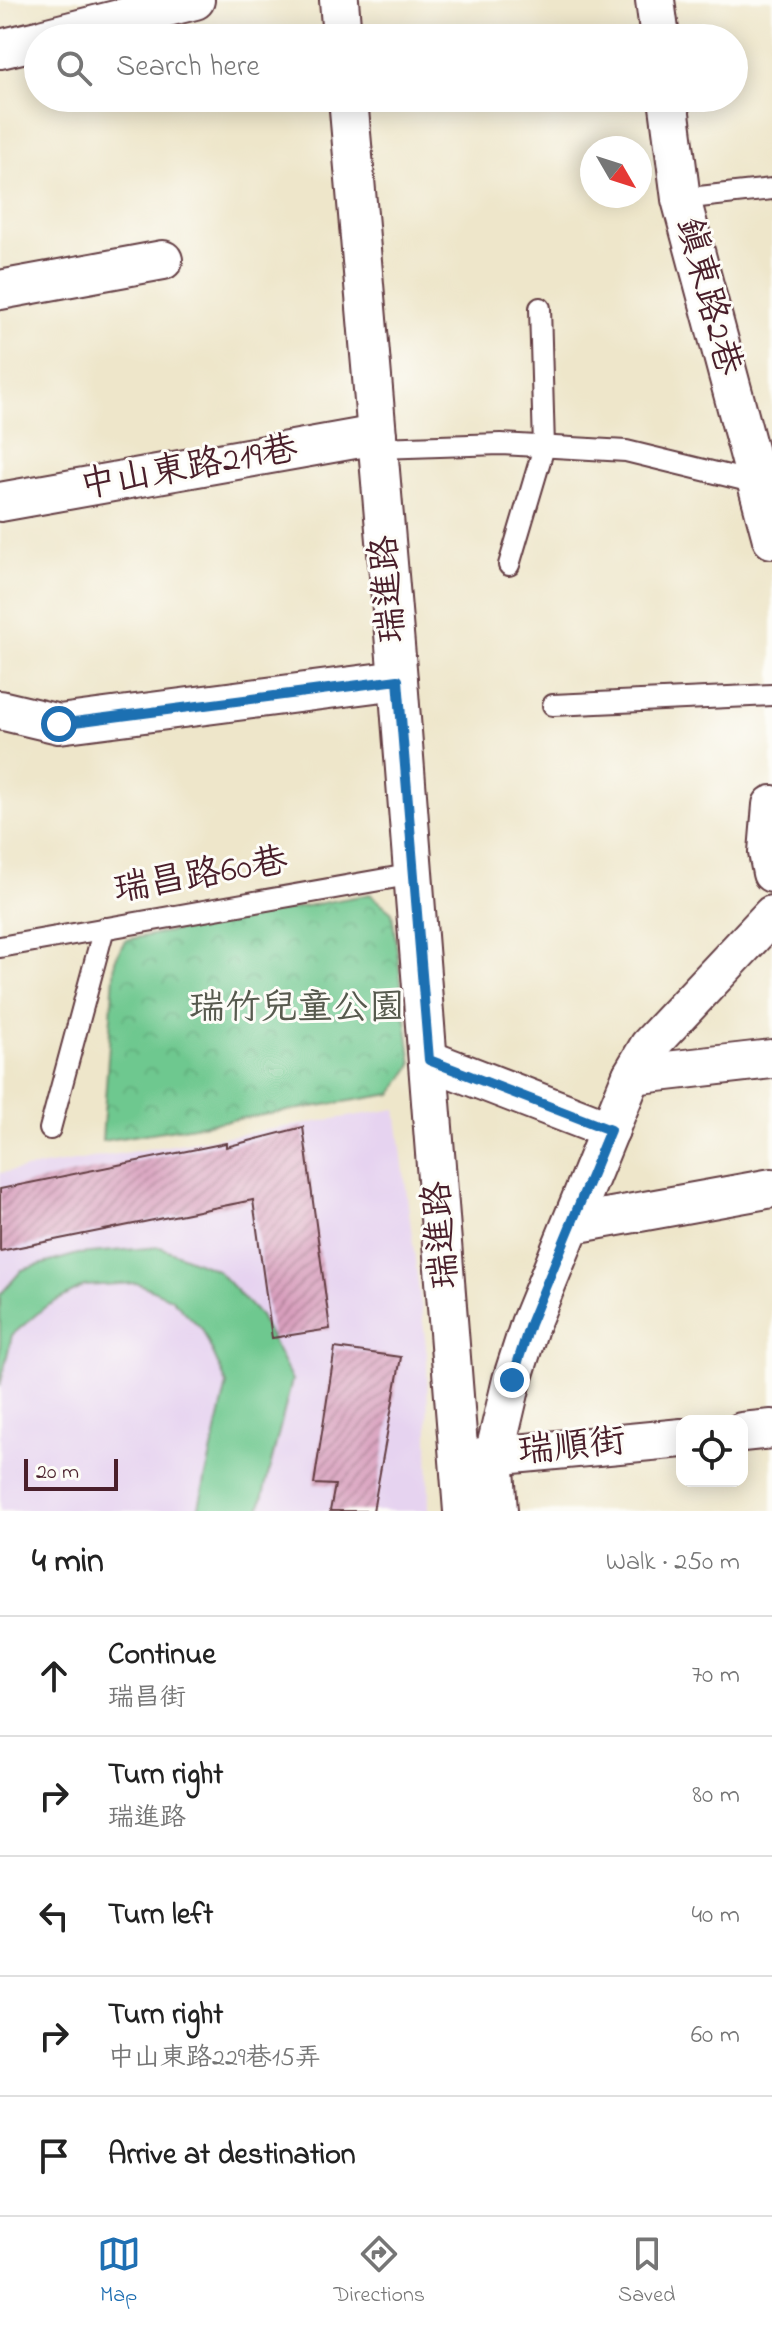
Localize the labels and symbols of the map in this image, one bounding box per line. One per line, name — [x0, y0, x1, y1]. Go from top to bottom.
north arrow — [580, 136, 652, 208]
street label: 鎮東路2巷 — [660, 212, 754, 382]
street label: 中山東路219巷 — [76, 424, 302, 514]
street label: 瑞進路 — [359, 533, 421, 645]
route start — [41, 706, 77, 742]
street label: 瑞昌路60巷 — [110, 836, 292, 918]
park label: 瑞竹兒童公園 — [189, 983, 405, 1036]
street label: 瑞進路 — [412, 1179, 474, 1291]
route end — [494, 1362, 530, 1398]
street label: 瑞順街 — [516, 1416, 628, 1480]
scale bar — [24, 1455, 118, 1491]

